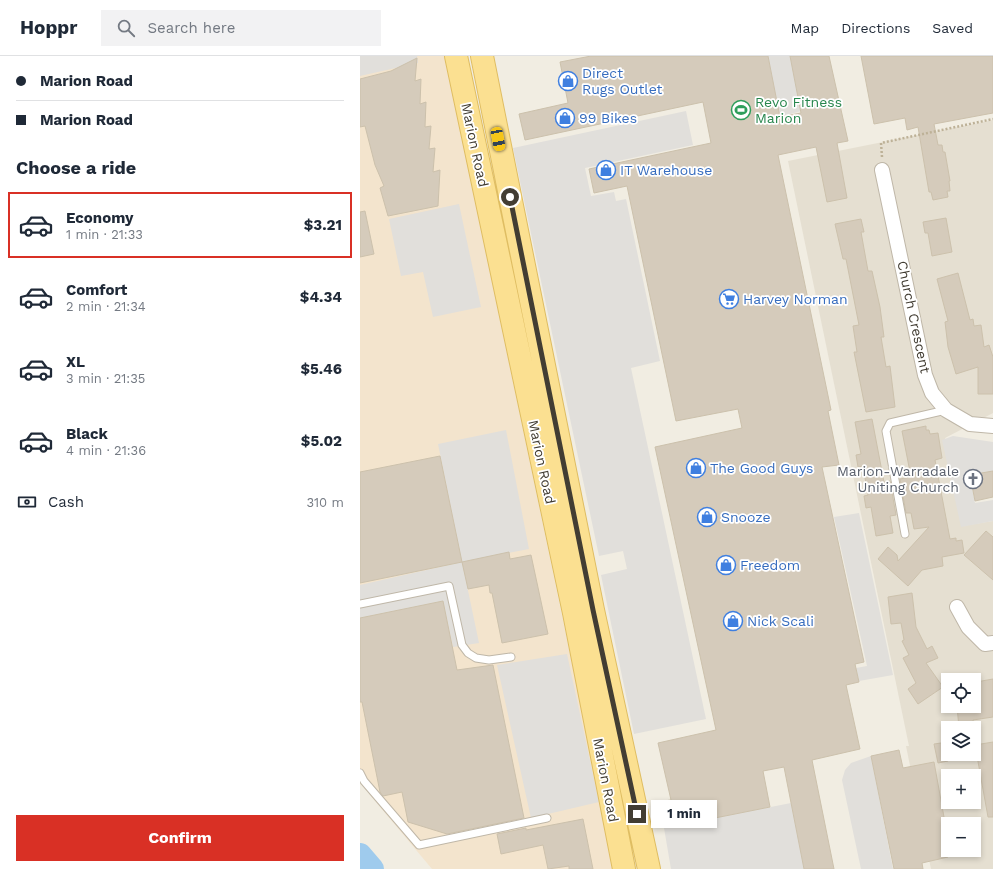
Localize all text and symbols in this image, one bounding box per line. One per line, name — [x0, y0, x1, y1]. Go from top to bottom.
search box — [101, 10, 381, 46]
text: Hoppr — [20, 16, 77, 39]
icon: search — [115, 17, 137, 39]
text: Search here — [147, 19, 235, 37]
text: Map — [791, 20, 819, 36]
text: Directions — [841, 20, 910, 36]
text: Saved — [932, 20, 973, 36]
place label: Direct Rugs Outlet — [582, 65, 663, 97]
shop icon: Direct Rugs Outlet — [557, 70, 579, 92]
text: Marion Road — [40, 72, 133, 90]
place label: Revo Fitness Marion — [755, 94, 842, 126]
sports icon: Revo Fitness Marion — [730, 99, 752, 121]
street label: Marion Road — [458, 102, 492, 188]
shop icon: 99 Bikes — [554, 107, 576, 129]
place label: 99 Bikes — [579, 110, 637, 126]
text: Marion Road — [40, 111, 133, 129]
car — [490, 126, 506, 152]
text: Choose a ride — [16, 157, 136, 178]
shop icon: IT Warehouse — [595, 159, 617, 181]
place label: IT Warehouse — [620, 162, 712, 178]
route start — [501, 188, 519, 206]
icon: car — [18, 207, 54, 243]
text: Economy — [66, 209, 133, 227]
text: $3.21 — [304, 216, 342, 234]
text: 1 min · 21:33 — [66, 227, 143, 242]
street label: Church Crescent — [894, 259, 934, 375]
icon: car — [18, 279, 54, 315]
text: Comfort — [66, 281, 127, 299]
text: $4.34 — [300, 288, 342, 306]
supermarket icon: Harvey Norman — [718, 288, 740, 310]
place label: Harvey Norman — [743, 291, 848, 307]
text: 2 min · 21:34 — [66, 299, 146, 314]
icon: car — [18, 351, 54, 387]
text: XL — [66, 353, 85, 371]
text: $5.46 — [300, 360, 342, 378]
text: 3 min · 21:35 — [66, 371, 145, 386]
street label: Marion Road — [525, 419, 559, 505]
icon: car — [18, 423, 54, 459]
text: Black — [66, 425, 108, 443]
text: $5.02 — [301, 432, 342, 450]
text: 4 min · 21:36 — [66, 443, 146, 458]
shop icon: The Good Guys — [685, 457, 707, 479]
place label: The Good Guys — [710, 460, 813, 476]
place label: Marion-Warradale Uniting Church — [837, 463, 959, 495]
church icon: Marion-Warradale Uniting Church — [962, 468, 984, 490]
icon: cash — [16, 491, 38, 513]
text: Cash — [48, 493, 84, 511]
text: 310 m — [306, 495, 344, 510]
shop icon: Snooze — [696, 506, 718, 528]
place label: Snooze — [721, 509, 771, 525]
shop icon: Freedom — [715, 554, 737, 576]
place label: Freedom — [740, 557, 800, 573]
shop icon: Nick Scali — [722, 610, 744, 632]
place label: Nick Scali — [747, 613, 814, 629]
map controls — [941, 673, 981, 857]
button: locate — [941, 673, 981, 713]
button: layers — [941, 721, 981, 761]
street label: Marion Road — [590, 737, 622, 823]
button: + — [941, 769, 981, 809]
callout: 1 min — [651, 800, 717, 828]
route end — [628, 805, 646, 823]
text: 1 min — [667, 806, 701, 821]
button: Confirm — [16, 815, 344, 861]
button: − — [941, 817, 981, 857]

